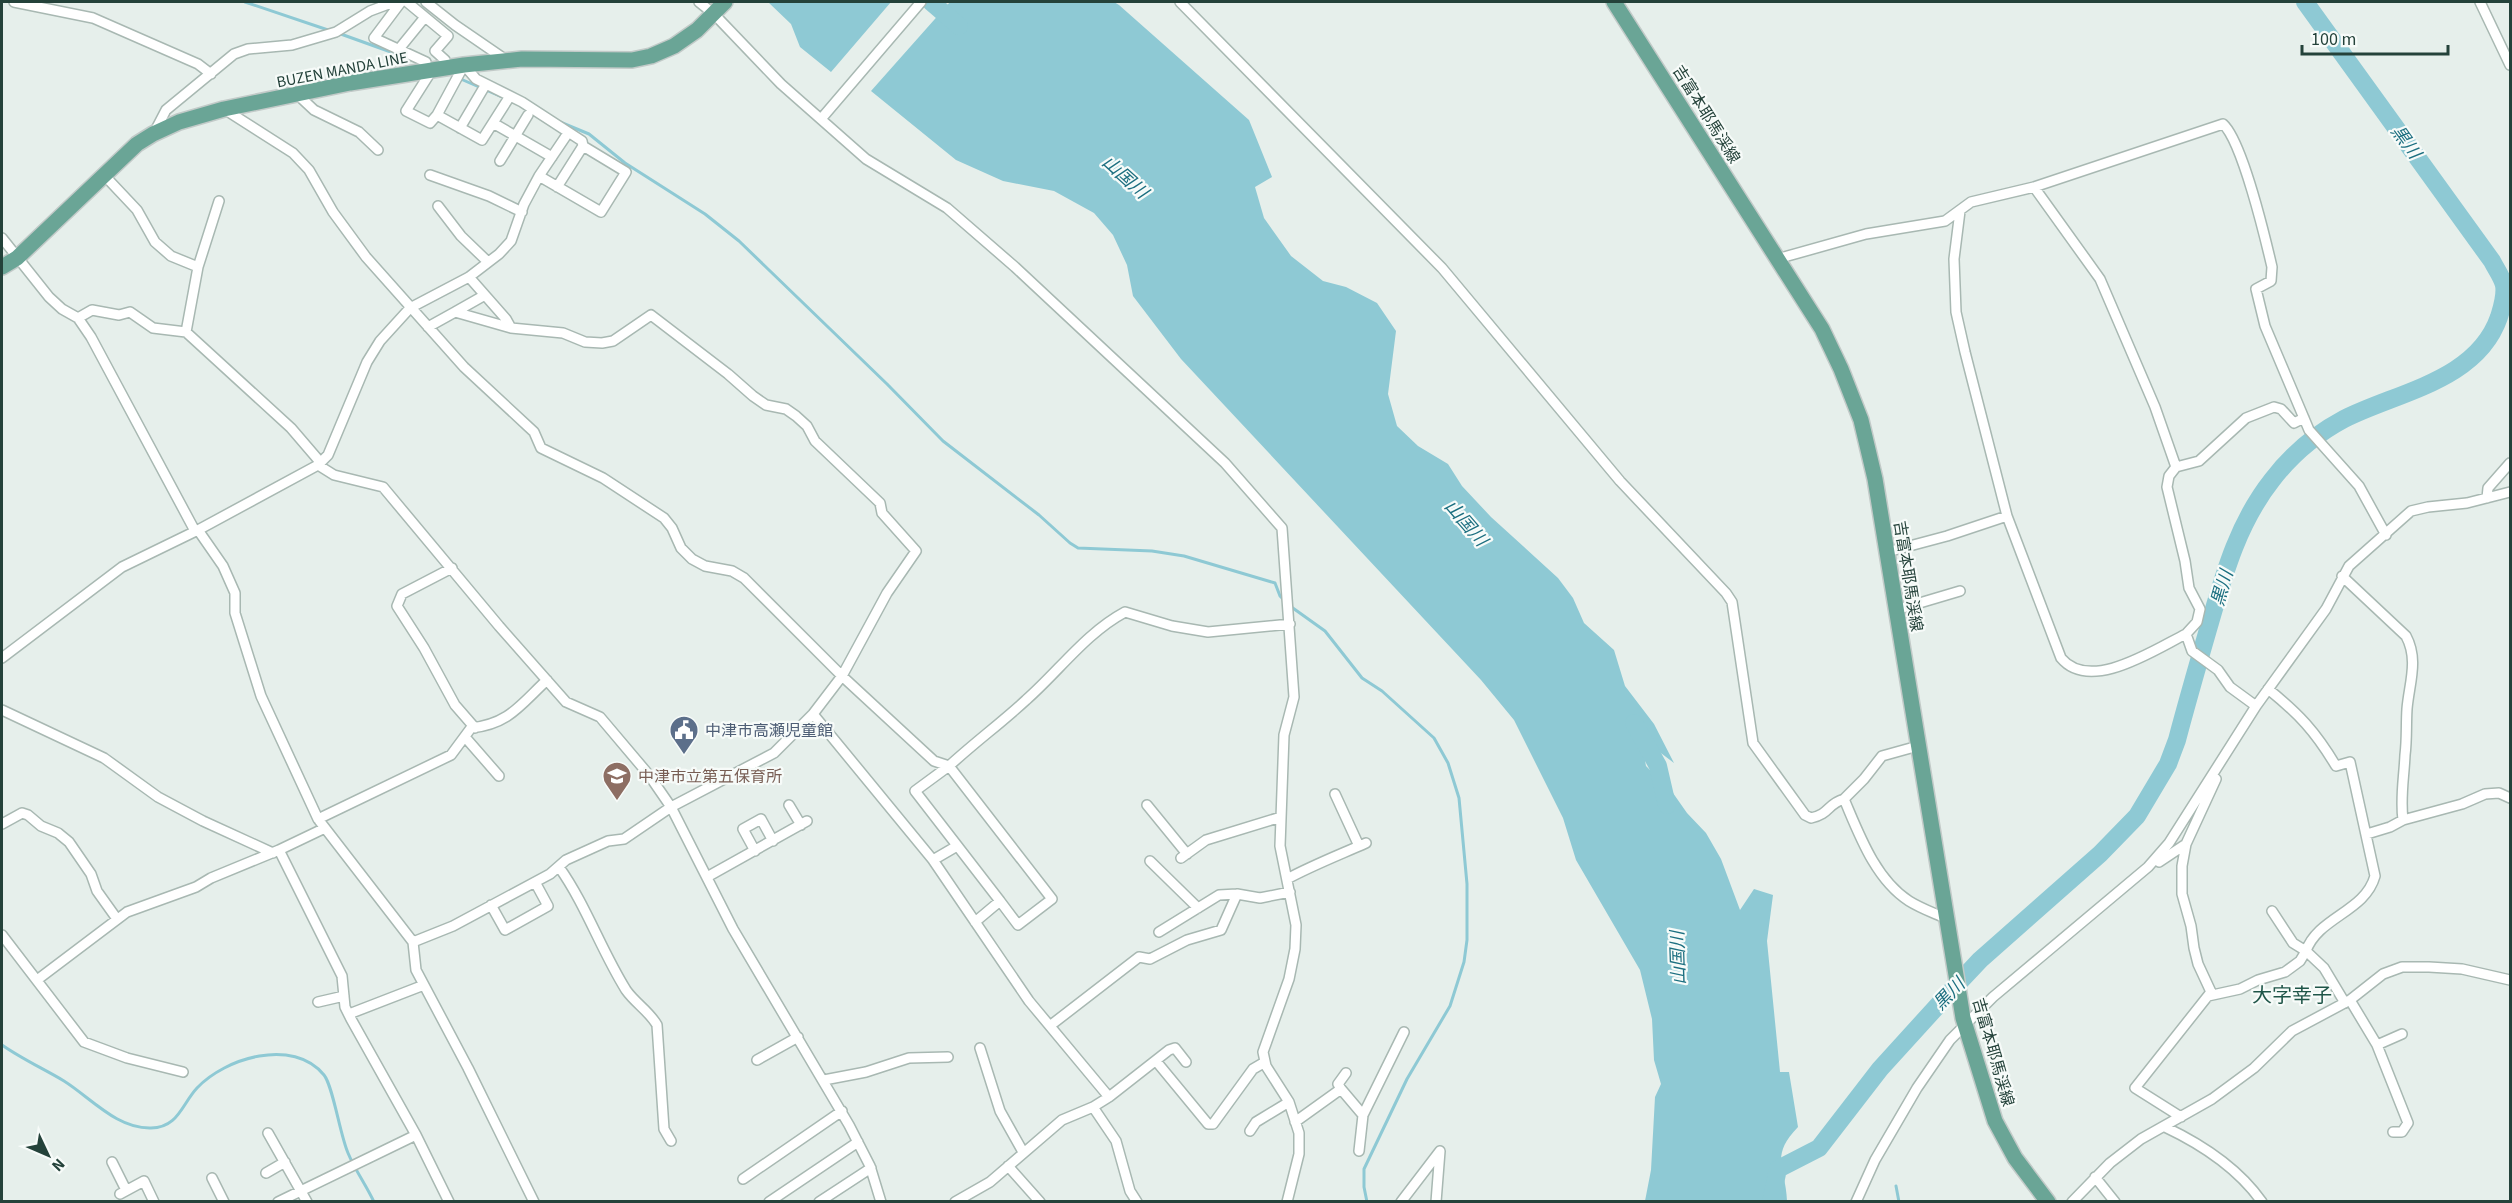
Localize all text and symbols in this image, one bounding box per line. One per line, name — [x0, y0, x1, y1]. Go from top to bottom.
scale bar — [2302, 18, 2448, 56]
text: 100 m — [2311, 27, 2356, 52]
street label: BUZEN MANDA LINE — [275, 46, 410, 94]
street label: 吉富本耶馬渓線 — [1667, 61, 1745, 168]
water label: 黒川 — [2385, 120, 2427, 166]
water label: 山国川 — [1096, 150, 1155, 206]
water label: 山国川 — [1438, 495, 1494, 553]
street label: 吉富本耶馬渓線 — [1888, 519, 1928, 633]
water label: 黒川 — [2206, 565, 2240, 609]
public building icon: 中津市高瀬児童館 — [668, 714, 700, 756]
place label: 中津市高瀬児童館 — [705, 720, 833, 742]
school or university icon: 中津市立第五保育所 — [601, 760, 633, 802]
place label: 中津市立第五保育所 — [638, 766, 782, 788]
water label: 山国川 — [1665, 929, 1692, 985]
water label: 黒川 — [1928, 971, 1972, 1016]
district label: 大字幸子 — [2252, 982, 2332, 1010]
street label: 吉富本耶馬渓線 — [1967, 995, 2019, 1109]
north arrow — [18, 1125, 78, 1185]
text: N — [46, 1153, 70, 1176]

